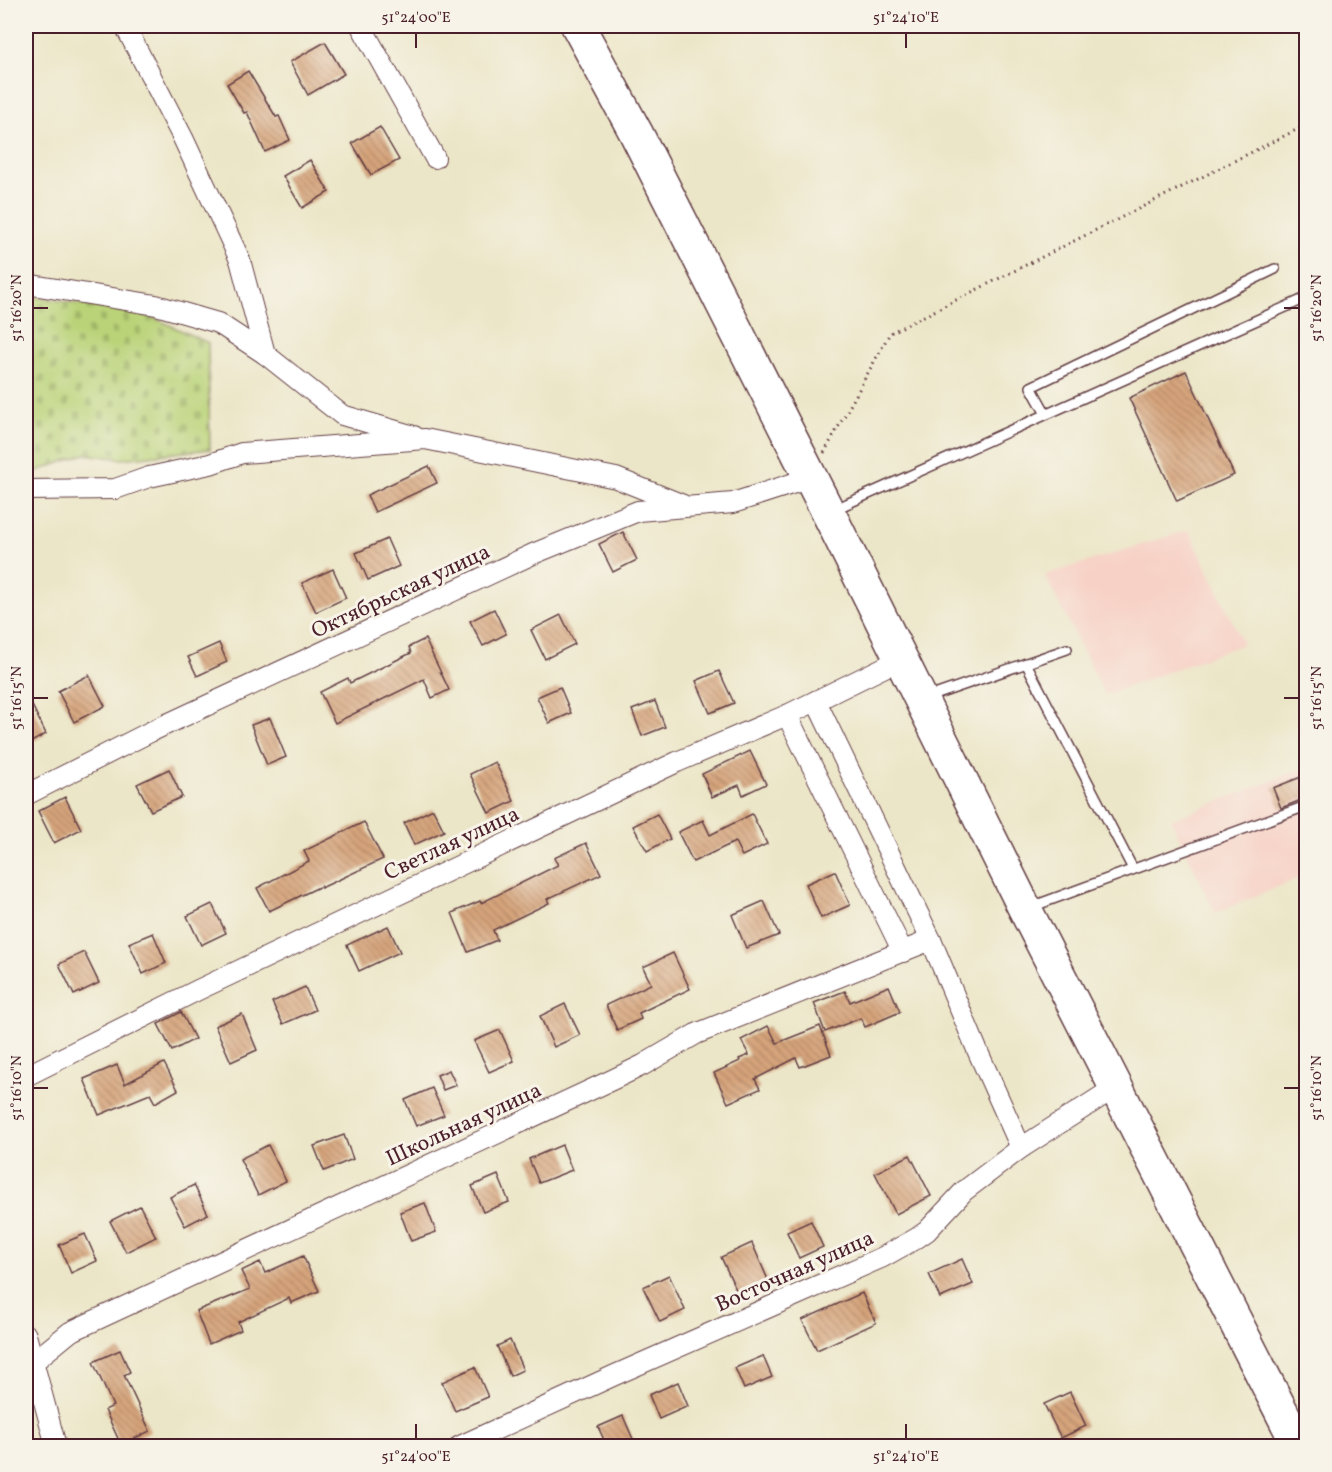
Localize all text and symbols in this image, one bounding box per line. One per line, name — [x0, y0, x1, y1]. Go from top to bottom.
text: 51°24'00"E — [381, 8, 451, 29]
text: 51°24'10"E — [873, 8, 939, 29]
text: 51°16'20"N — [7, 274, 28, 342]
text: 51°16'20"N — [1307, 274, 1328, 342]
street label: Октябрьская улица — [307, 537, 496, 647]
text: 51°16'15"N — [7, 666, 28, 730]
text: 51°16'15"N — [1307, 666, 1328, 730]
street label: Светлая улица — [379, 799, 525, 889]
text: 51°16'10"N — [7, 1055, 28, 1121]
text: 51°16'10"N — [1307, 1055, 1328, 1121]
street label: Школьная улица — [381, 1076, 547, 1175]
street label: Восточная улица — [711, 1223, 879, 1321]
text: 51°24'00"E — [381, 1447, 451, 1468]
text: 51°24'10"E — [873, 1447, 939, 1468]

